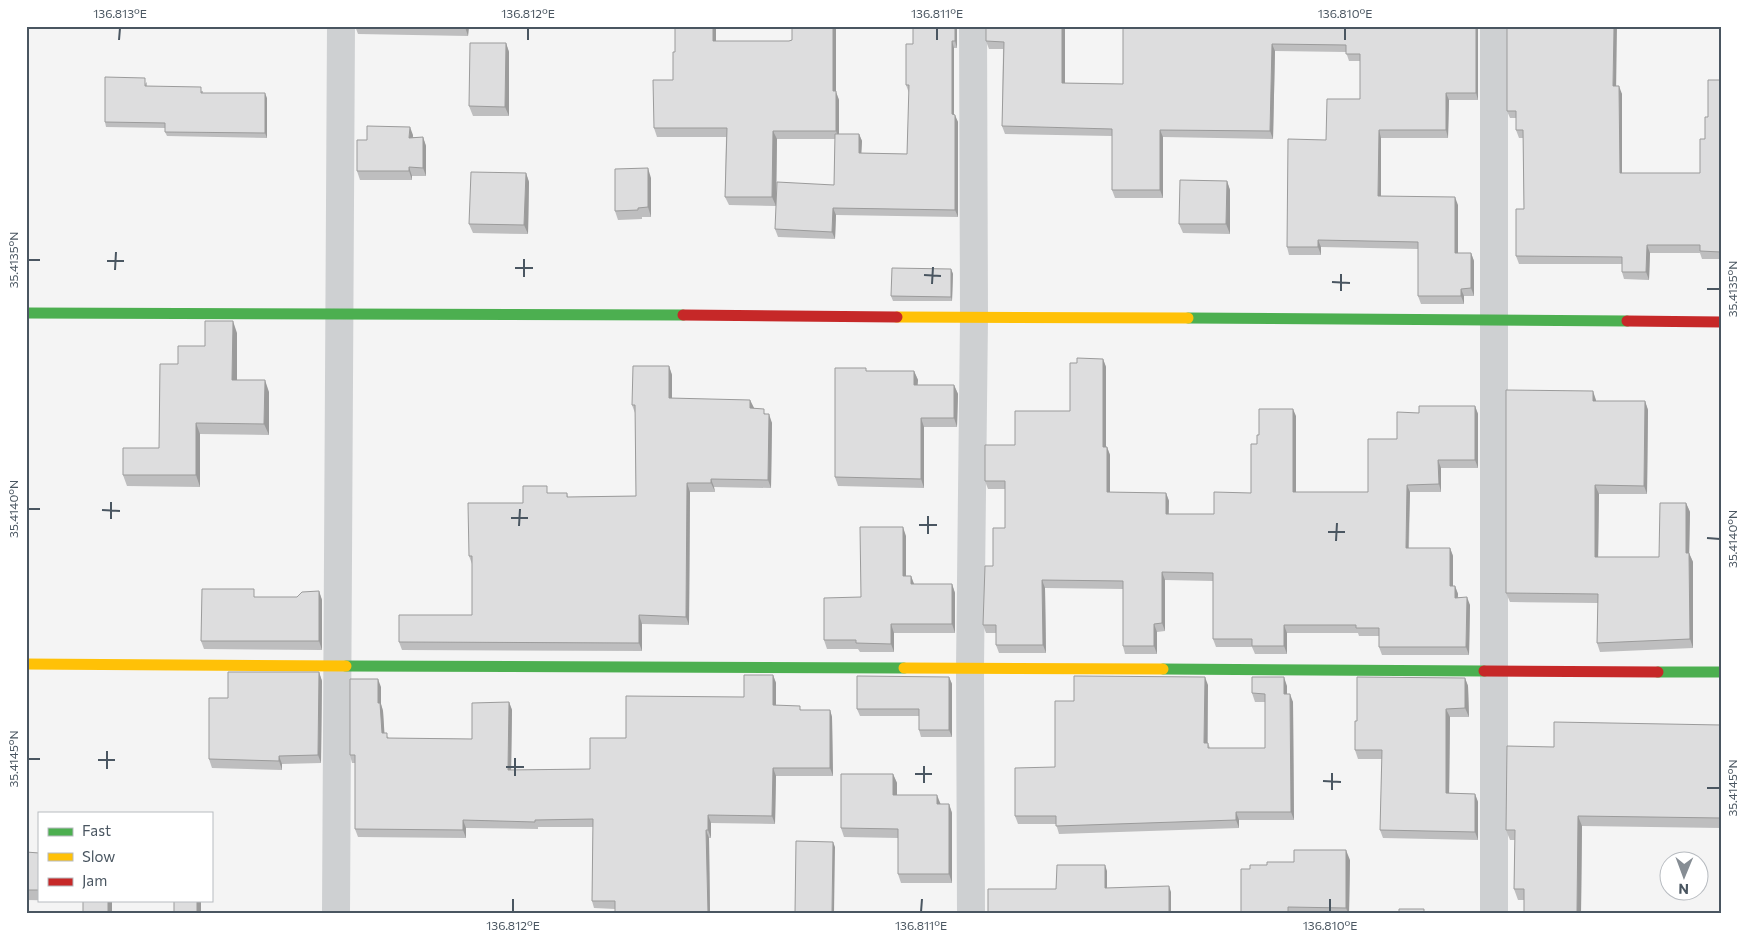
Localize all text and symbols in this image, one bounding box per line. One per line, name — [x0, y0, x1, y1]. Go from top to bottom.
text: 136.813°E — [93, 6, 147, 20]
text: 136.812°E — [501, 6, 555, 20]
text: 136.811°E — [911, 6, 963, 20]
text: 136.810°E — [1318, 6, 1372, 20]
text: 35.4135°N — [6, 232, 20, 288]
text: 35.4135°N — [1725, 261, 1739, 317]
text: 35.4140°N — [6, 480, 20, 538]
text: 35.4140°N — [1725, 510, 1739, 568]
text: 35.4145°N — [6, 731, 20, 787]
text: 35.4145°N — [1725, 760, 1739, 816]
legend — [38, 812, 212, 902]
text: Fast — [82, 821, 111, 839]
text: Slow — [82, 847, 115, 865]
north arrow — [1660, 852, 1710, 902]
text: Jam — [82, 871, 107, 889]
text: N — [1678, 881, 1689, 898]
text: 136.812°E — [486, 918, 540, 932]
text: 136.811°E — [895, 918, 947, 932]
text: 136.810°E — [1303, 918, 1357, 932]

